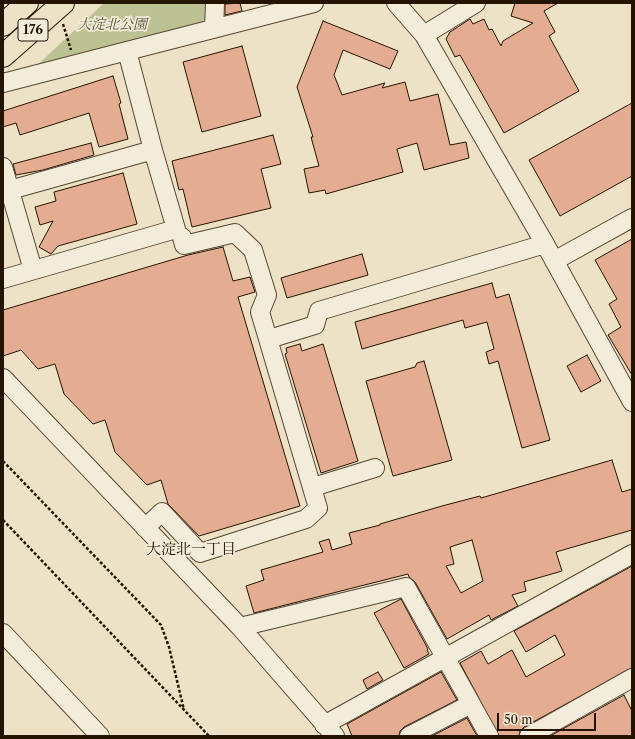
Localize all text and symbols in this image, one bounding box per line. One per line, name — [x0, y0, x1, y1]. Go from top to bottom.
park label: 大淀北公園 — [77, 17, 147, 33]
road number: 176 — [18, 19, 48, 41]
district label: 大淀北一丁目 — [146, 541, 236, 559]
scale bar — [499, 705, 598, 731]
text: 50 m — [504, 712, 533, 727]

